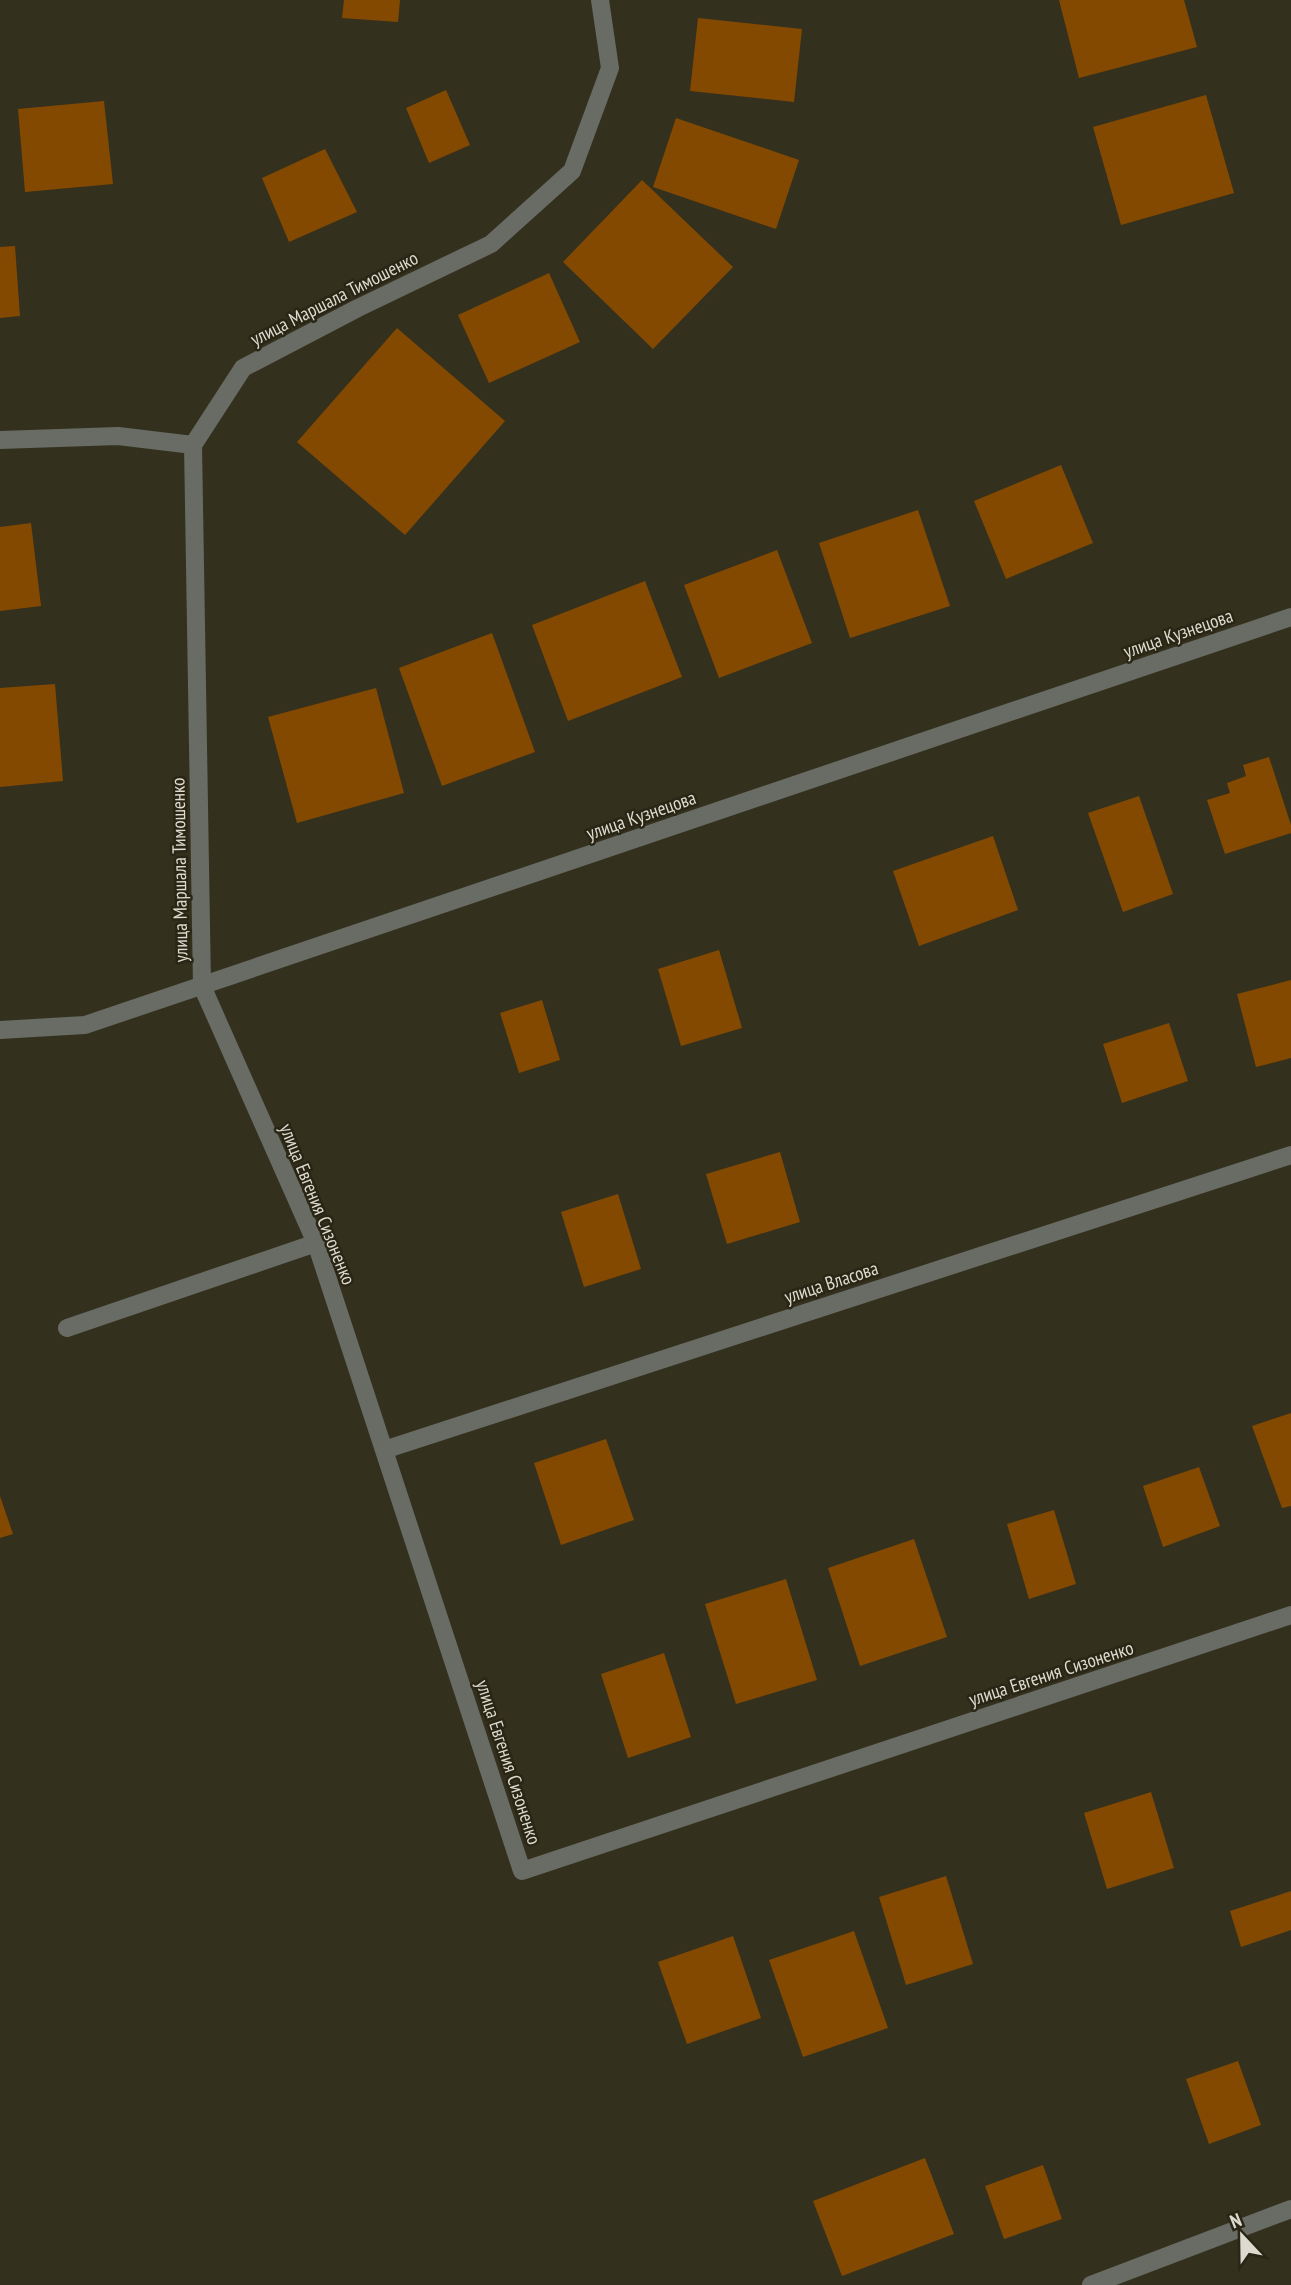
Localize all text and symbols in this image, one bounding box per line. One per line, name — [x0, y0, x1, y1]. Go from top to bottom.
street label: улица Маршала Тимошенко — [246, 245, 422, 351]
street label: улица Кузнецова — [1120, 603, 1236, 663]
street label: улица Маршала Тимошенко — [165, 777, 193, 963]
street label: улица Кузнецова — [583, 785, 699, 845]
street label: улица Евгения Сизоненко — [275, 1120, 361, 1288]
street label: улица Власова — [781, 1256, 881, 1308]
street label: улица Евгения Сизоненко — [966, 1635, 1136, 1711]
street label: улица Евгения Сизоненко — [471, 1677, 547, 1847]
north arrow — [1207, 2201, 1277, 2271]
text: N — [1226, 2207, 1245, 2233]

